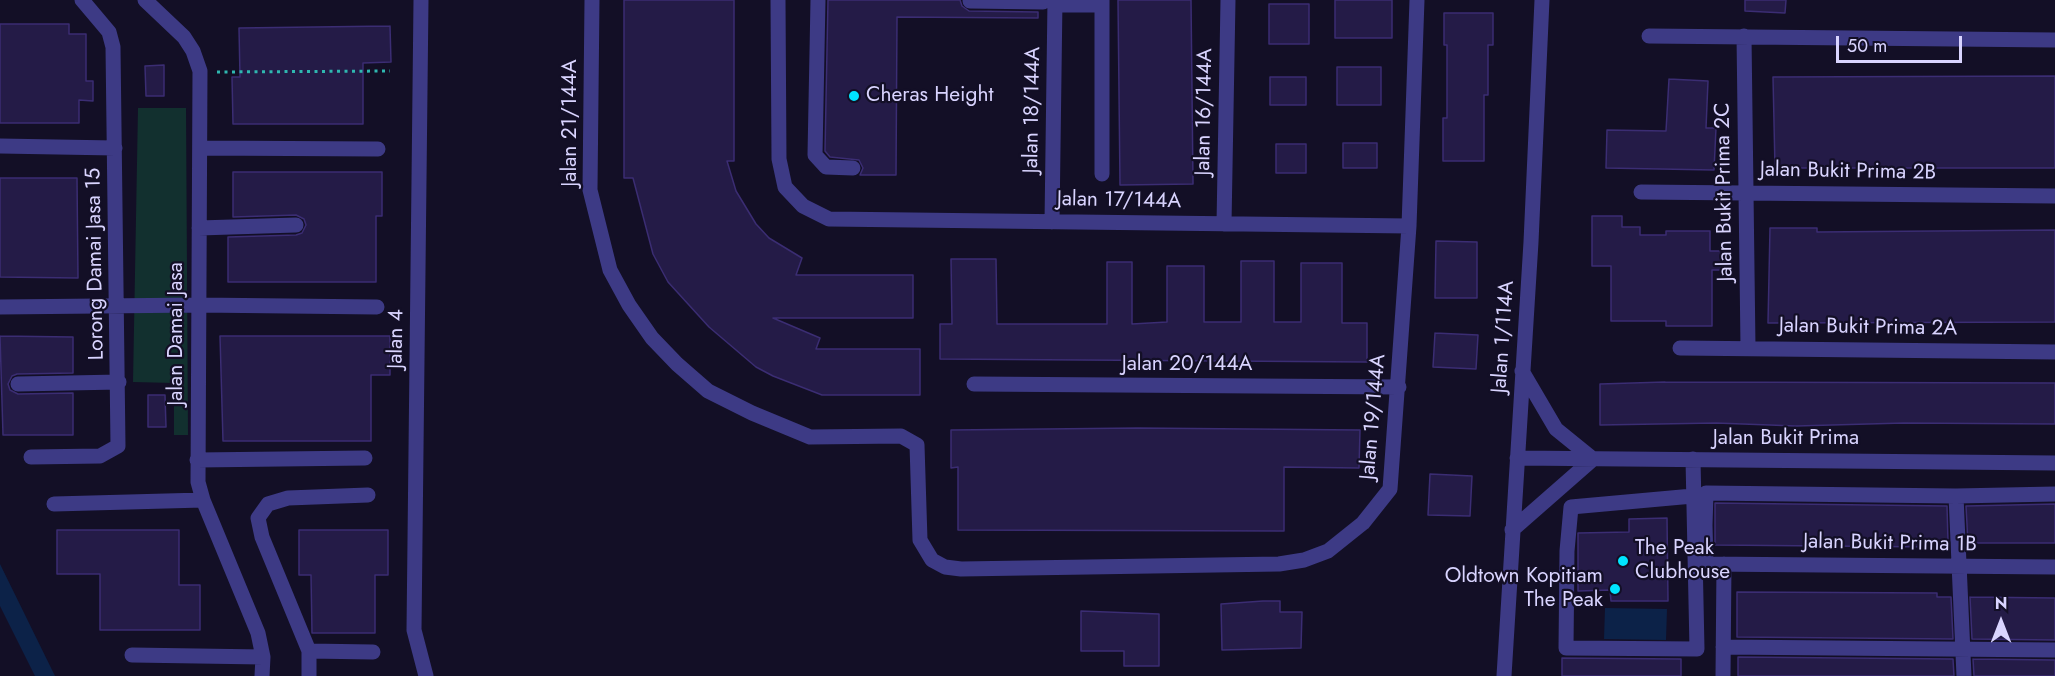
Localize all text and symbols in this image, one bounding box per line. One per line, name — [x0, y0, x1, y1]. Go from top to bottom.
scale bar — [1839, 24, 1965, 62]
text: 50 m — [1847, 33, 1887, 59]
street label: Jalan 18/144A — [1019, 46, 1047, 174]
street label: Jalan 16/144A — [1191, 48, 1219, 176]
street label: Jalan 21/144A — [558, 59, 584, 187]
place label: Cheras Height — [866, 83, 994, 109]
marker: Cheras Height — [847, 89, 861, 103]
street label: Jalan Bukit Prima 2C — [1711, 102, 1739, 282]
street label: Jalan Bukit Prima 2B — [1760, 158, 1936, 186]
street label: Lorong Damai Jasa 15 — [82, 168, 110, 360]
street label: Jalan 17/144A — [1057, 187, 1181, 215]
street label: Jalan Damai Jasa — [164, 262, 190, 406]
street label: Jalan 1/114A — [1488, 280, 1520, 394]
street label: Jalan 4 — [384, 309, 410, 369]
street label: Jalan Bukit Prima 2A — [1779, 314, 1957, 342]
street label: Jalan 20/144A — [1122, 352, 1252, 378]
street label: Jalan 19/144A — [1356, 353, 1392, 481]
street label: Jalan Bukit Prima — [1713, 426, 1859, 452]
street label: Jalan Bukit Prima 1B — [1803, 530, 1977, 558]
place label: The Peak Clubhouse — [1635, 536, 1730, 586]
marker: The Peak Clubhouse — [1616, 554, 1630, 568]
place label: Oldtown Kopitiam The Peak — [1445, 564, 1603, 614]
marker: Oldtown Kopitiam The Peak — [1608, 582, 1622, 596]
north arrow — [1971, 592, 2031, 652]
text: N — [1995, 592, 2007, 615]

